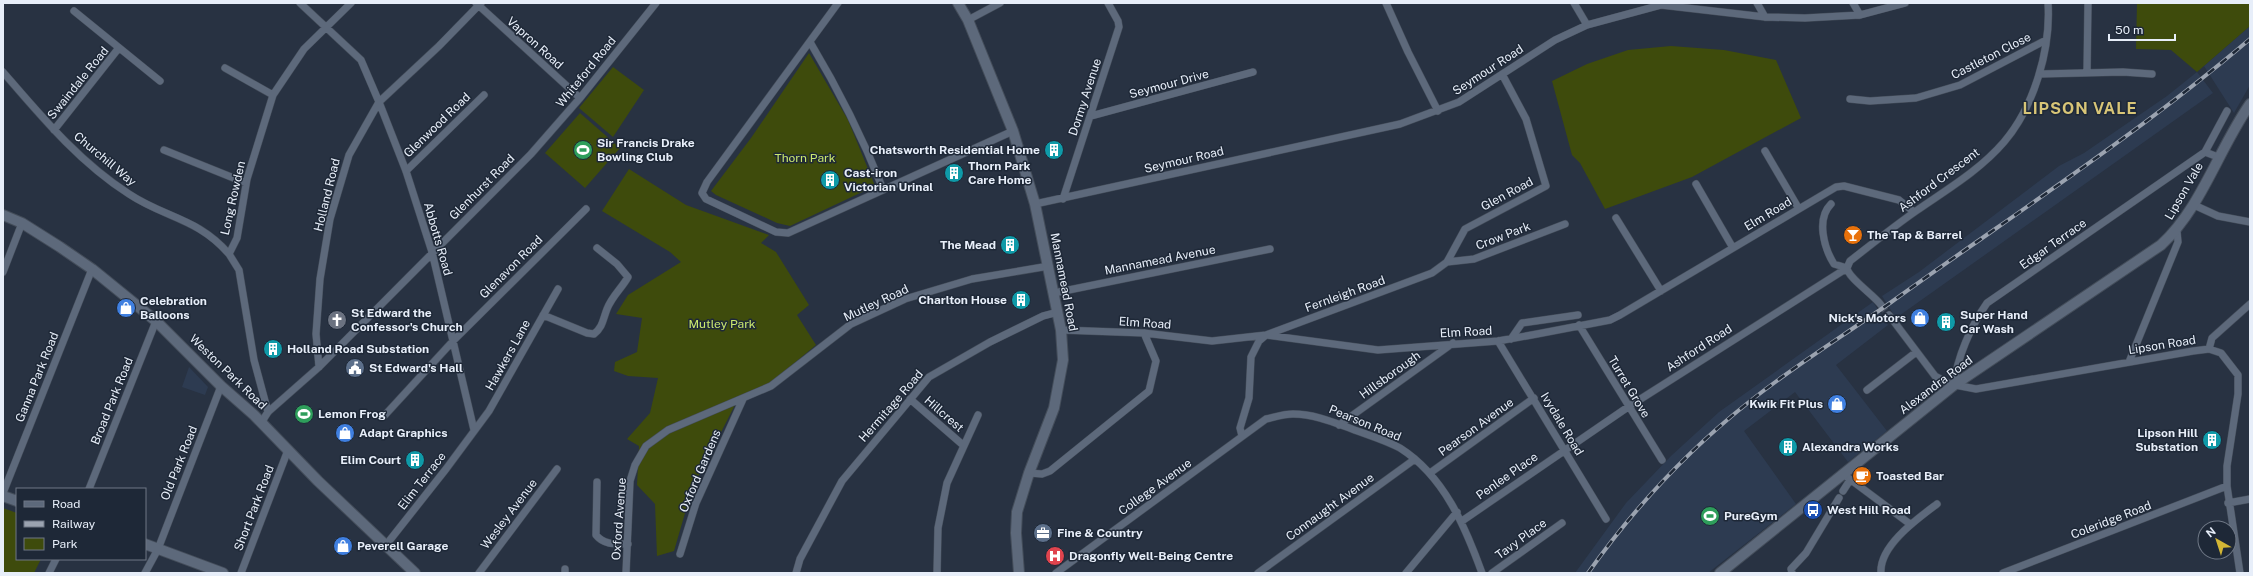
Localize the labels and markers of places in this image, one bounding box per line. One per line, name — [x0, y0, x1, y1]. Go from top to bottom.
place label: Sir Francis Drake Bowling Club — [597, 136, 695, 164]
sports icon: Sir Francis Drake Bowling Club — [572, 139, 594, 161]
building icon: Chatsworth Residential Home — [1043, 139, 1065, 161]
place label: Chatsworth Residential Home — [870, 143, 1040, 157]
place label: Thorn Park Care Home — [968, 159, 1031, 187]
building icon: Thorn Park Care Home — [943, 162, 965, 184]
place label: Cast-iron Victorian Urinal — [844, 166, 933, 194]
building icon: Cast-iron Victorian Urinal — [819, 169, 841, 191]
bar icon: The Tap & Barrel — [1842, 224, 1864, 246]
place label: The Tap & Barrel — [1867, 228, 1962, 242]
building icon: The Mead — [999, 234, 1021, 256]
place label: The Mead — [940, 238, 996, 252]
building icon: Charlton House — [1010, 289, 1032, 311]
place label: Charlton House — [918, 293, 1007, 307]
place label: Celebration Balloons — [140, 294, 207, 322]
shop icon: Celebration Balloons — [115, 297, 137, 319]
place label: St Edward the Confessor's Church — [351, 306, 463, 334]
shop icon: Nick's Motors — [1909, 307, 1931, 329]
place label: Super Hand Car Wash — [1960, 308, 2028, 336]
church icon: St Edward the Confessor's Church — [326, 309, 348, 331]
place label: Nick's Motors — [1829, 311, 1906, 325]
building icon: Super Hand Car Wash — [1935, 311, 1957, 333]
building icon: Holland Road Substation — [262, 338, 284, 360]
place label: Holland Road Substation — [287, 342, 429, 356]
public building icon: St Edward's Hall — [344, 357, 366, 379]
place label: St Edward's Hall — [369, 361, 463, 375]
shop icon: Kwik Fit Plus — [1826, 393, 1848, 415]
place label: Kwik Fit Plus — [1749, 397, 1823, 411]
sports icon: Lemon Frog — [293, 403, 315, 425]
place label: Lemon Frog — [318, 407, 386, 421]
shop icon: Adapt Graphics — [334, 422, 356, 444]
place label: Adapt Graphics — [359, 426, 448, 440]
place label: Lipson Hill Substation — [2135, 426, 2198, 454]
building icon: Lipson Hill Substation — [2201, 429, 2223, 451]
building icon: Alexandra Works — [1777, 436, 1799, 458]
place label: Alexandra Works — [1802, 440, 1899, 454]
building icon: Elim Court — [404, 449, 426, 471]
place label: Elim Court — [340, 453, 401, 467]
cafe icon: Toasted Bar — [1851, 465, 1873, 487]
place label: Toasted Bar — [1876, 469, 1944, 483]
bus stop icon: West Hill Road — [1802, 499, 1824, 521]
place label: West Hill Road — [1827, 503, 1911, 517]
sports icon: PureGym — [1699, 505, 1721, 527]
place label: PureGym — [1724, 509, 1778, 523]
office icon: Fine & Country — [1032, 522, 1054, 544]
place label: Fine & Country — [1057, 526, 1143, 540]
shop icon: Peverell Garage — [332, 535, 354, 557]
place label: Peverell Garage — [357, 539, 449, 553]
hospital icon: Dragonfly Well-Being Centre — [1044, 545, 1066, 567]
place label: Dragonfly Well-Being Centre — [1069, 549, 1233, 563]

